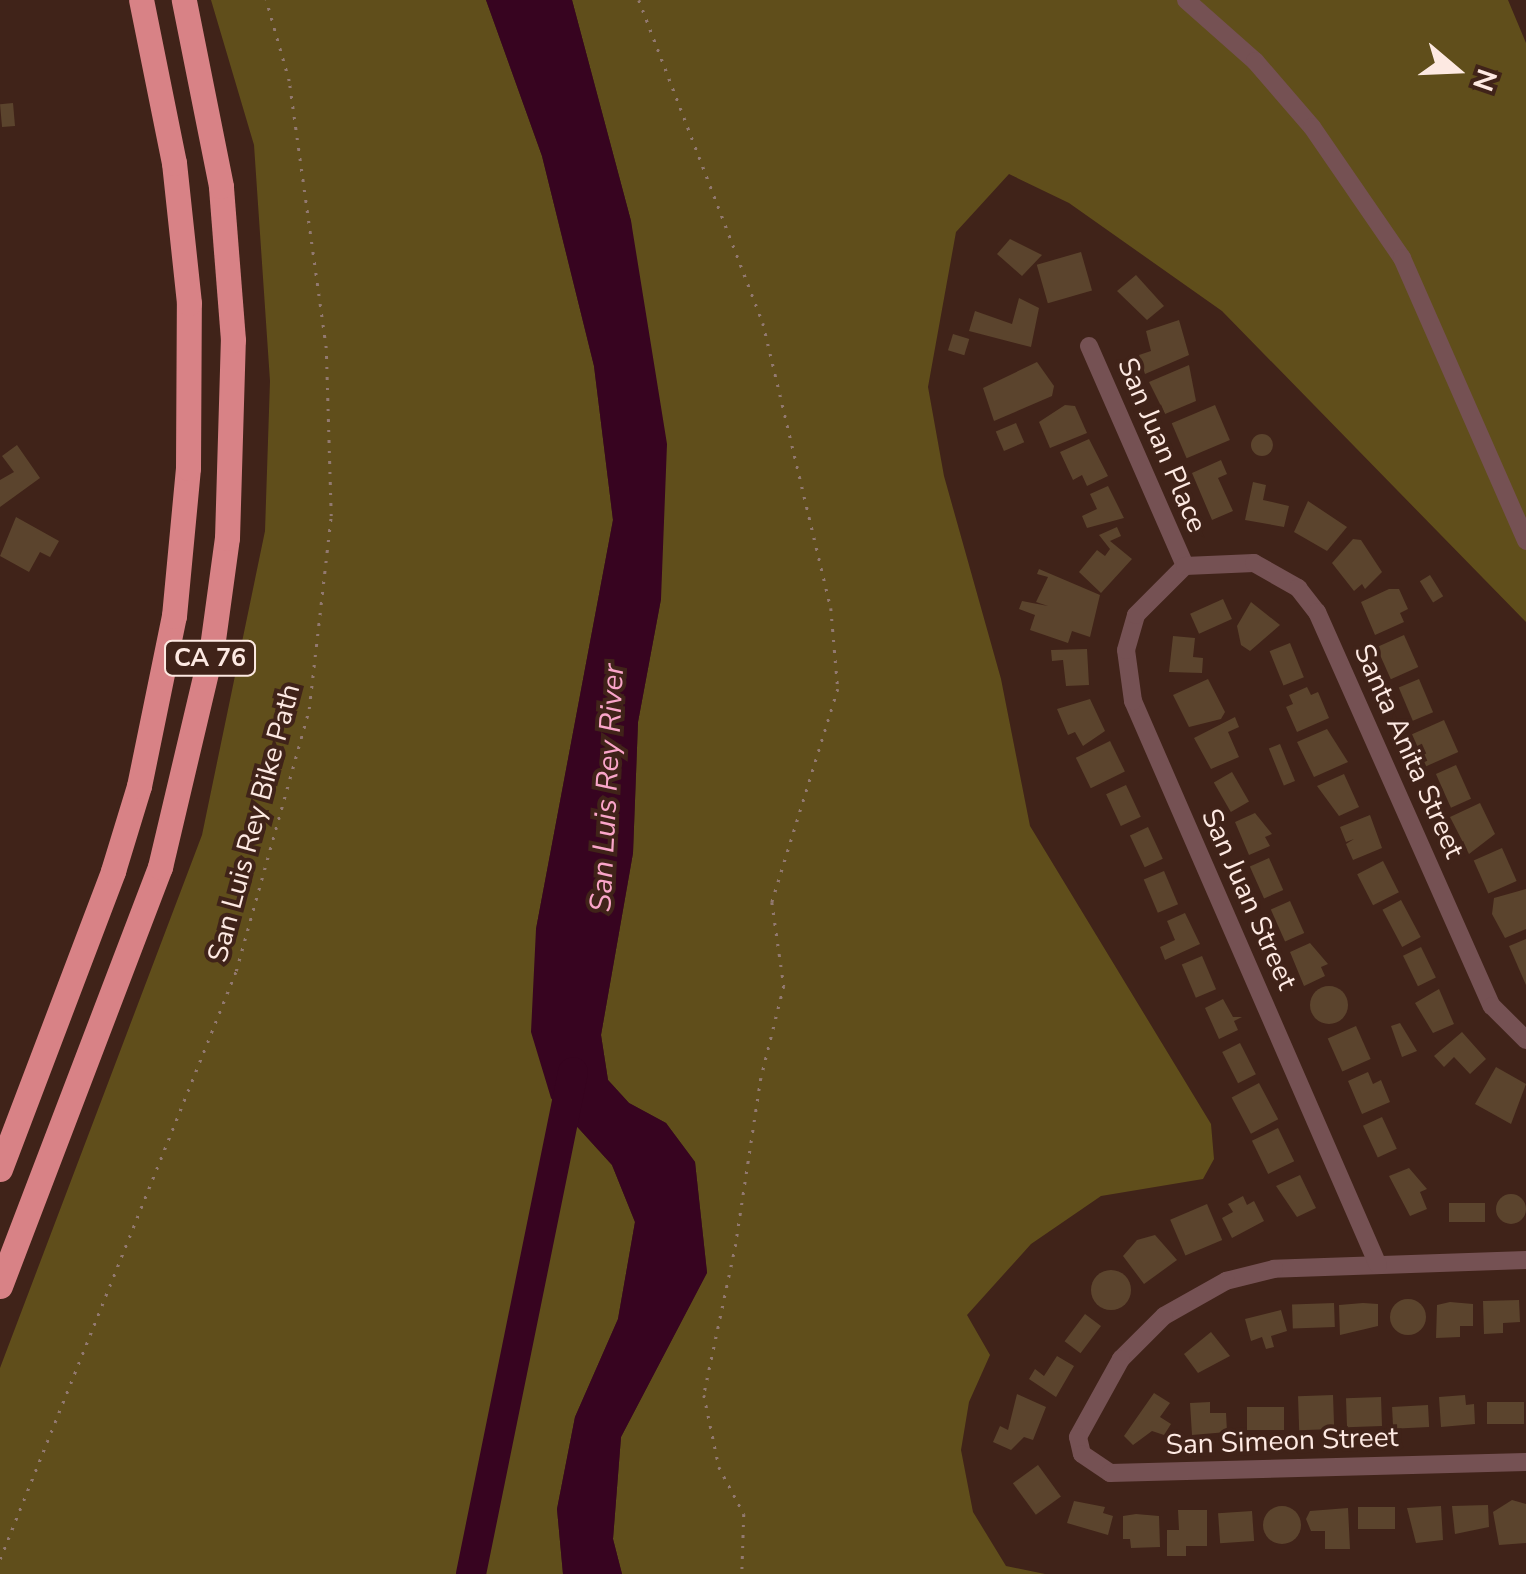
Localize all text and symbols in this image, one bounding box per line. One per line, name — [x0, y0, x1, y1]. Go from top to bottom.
north arrow — [1406, 20, 1506, 120]
text: N — [1463, 64, 1506, 96]
street label: San Juan Place — [1110, 353, 1214, 537]
road number: CA 76 — [162, 638, 258, 678]
street label: Santa Anita Street — [1347, 639, 1471, 863]
water label: San Luis Rey River — [584, 663, 632, 913]
street label: San Luis Rey Bike Path — [201, 680, 307, 966]
street label: San Juan Street — [1194, 803, 1304, 995]
street label: San Simeon Street — [1165, 1420, 1399, 1462]

